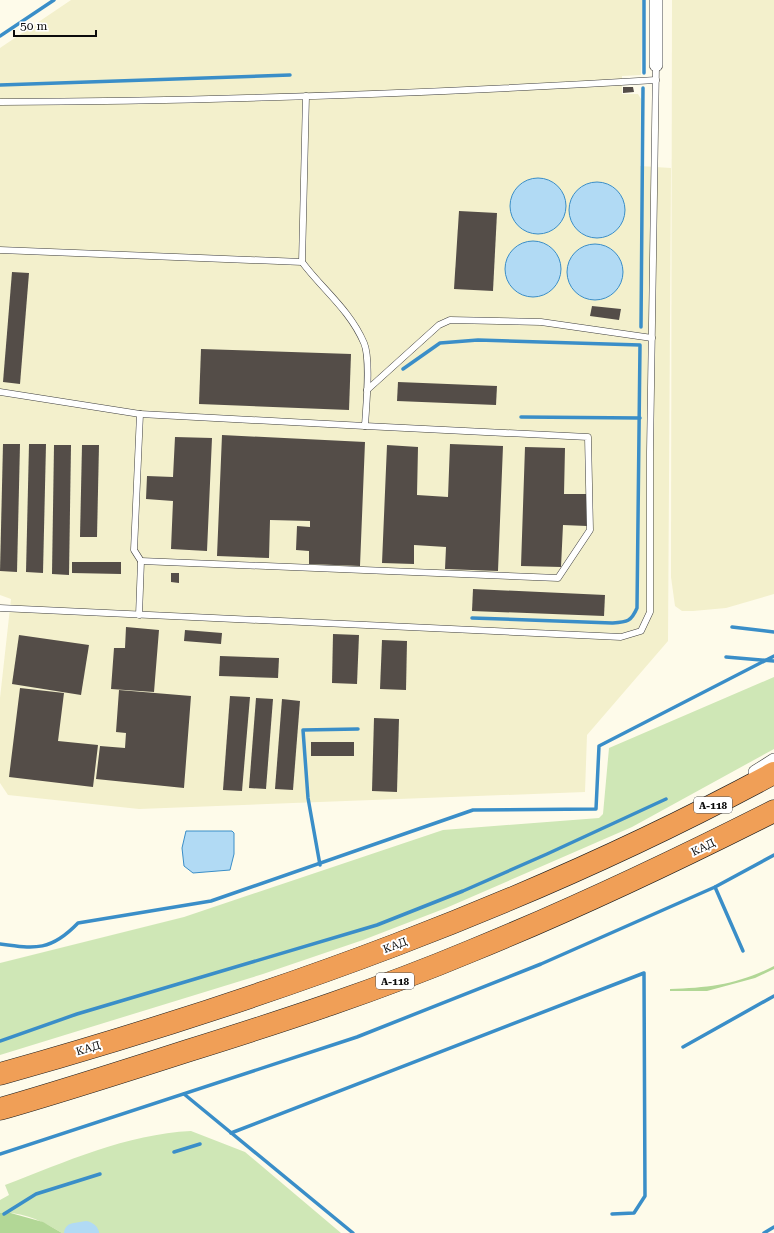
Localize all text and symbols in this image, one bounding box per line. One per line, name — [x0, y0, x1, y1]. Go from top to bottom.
scale bar — [14, 12, 96, 38]
text: 50 m — [20, 19, 47, 33]
road number: А-118 — [694, 797, 732, 813]
street label: КАД — [689, 836, 717, 859]
street label: КАД — [381, 935, 409, 956]
road number: А-118 — [376, 973, 414, 989]
street label: КАД — [74, 1039, 102, 1058]

